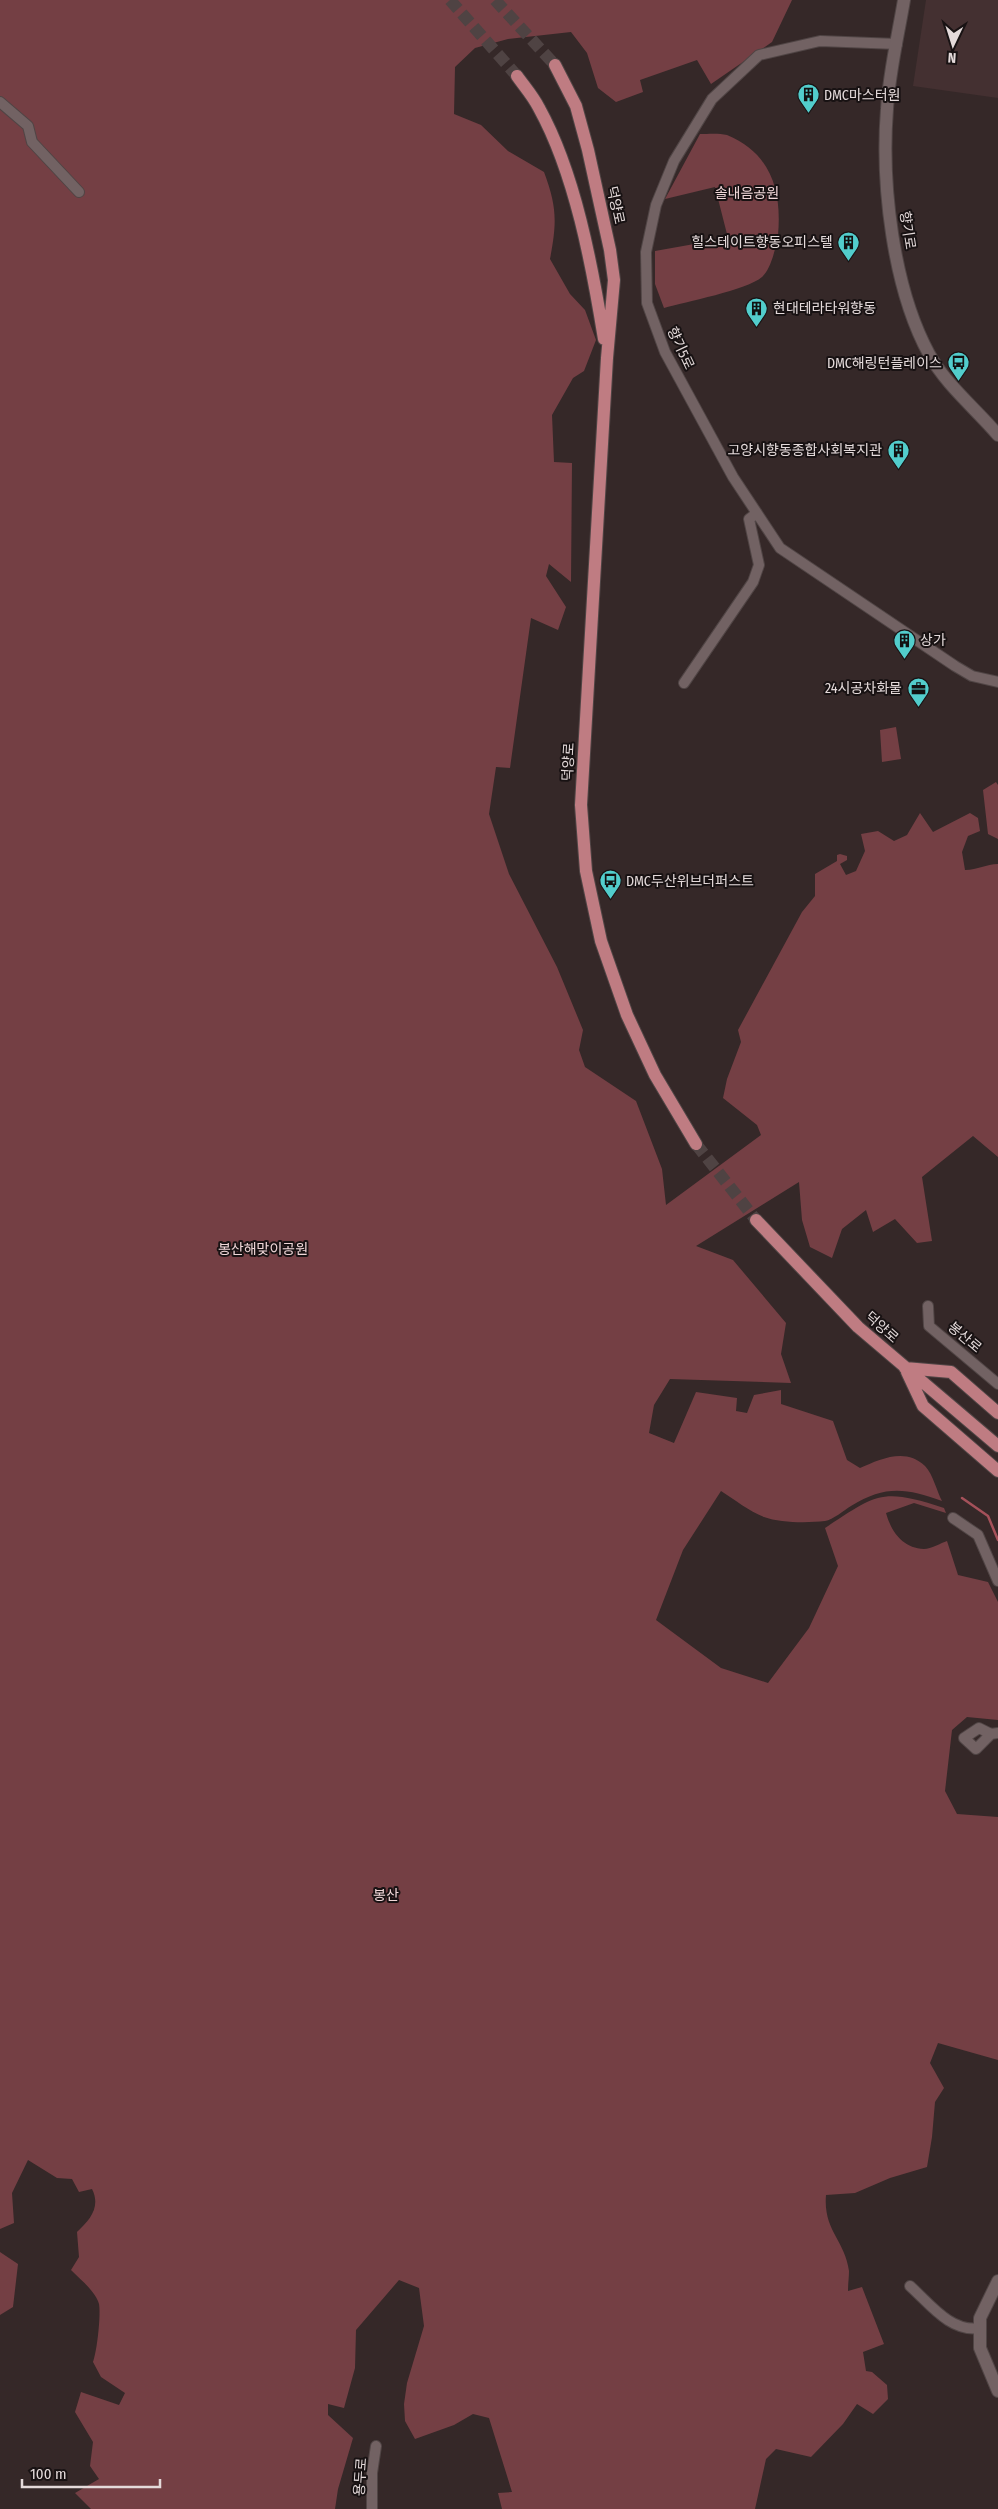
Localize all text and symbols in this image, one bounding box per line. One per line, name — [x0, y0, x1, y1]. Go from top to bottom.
north arrow — [928, 20, 978, 70]
text: N — [947, 49, 957, 66]
building icon: DMC마스터원 — [796, 83, 820, 114]
place label: DMC마스터원 — [824, 87, 900, 104]
street label: 덕양로 — [603, 184, 628, 226]
park label: 솔내음공원 — [715, 185, 779, 202]
street label: 향기로 — [896, 210, 919, 251]
building icon: 힐스테이트향동오피스텔 — [837, 230, 861, 261]
place label: 힐스테이트향동오피스텔 — [691, 234, 833, 251]
building icon: 현대테라타워향동 — [745, 296, 769, 327]
place label: 현대테라타워향동 — [773, 300, 876, 317]
street label: 향기5로 — [663, 324, 698, 372]
bus stop icon: DMC해링턴플레이스 — [946, 351, 970, 382]
place label: DMC해링턴플레이스 — [827, 355, 942, 372]
building icon: 고양시향동종합사회복지관 — [886, 438, 910, 469]
place label: 고양시향동종합사회복지관 — [727, 442, 882, 459]
building icon: 상가 — [892, 628, 916, 659]
place label: 상가 — [920, 632, 946, 649]
office icon: 24시공차화물 — [906, 676, 930, 707]
place label: 24시공차화물 — [825, 680, 902, 697]
street label: 덕양로 — [559, 742, 578, 782]
bus stop icon: DMC두산위브더퍼스트 — [598, 869, 622, 900]
place label: DMC두산위브더퍼스트 — [626, 873, 754, 890]
park label: 봉산해맞이공원 — [218, 1241, 308, 1258]
street label: 덕양로 — [862, 1308, 902, 1347]
street label: 봉산로 — [944, 1318, 985, 1356]
park label: 봉산 — [373, 1887, 399, 1904]
scale bar — [22, 2456, 160, 2488]
street label: 용두로 — [351, 2457, 370, 2497]
text: 100 m — [30, 2465, 67, 2483]

